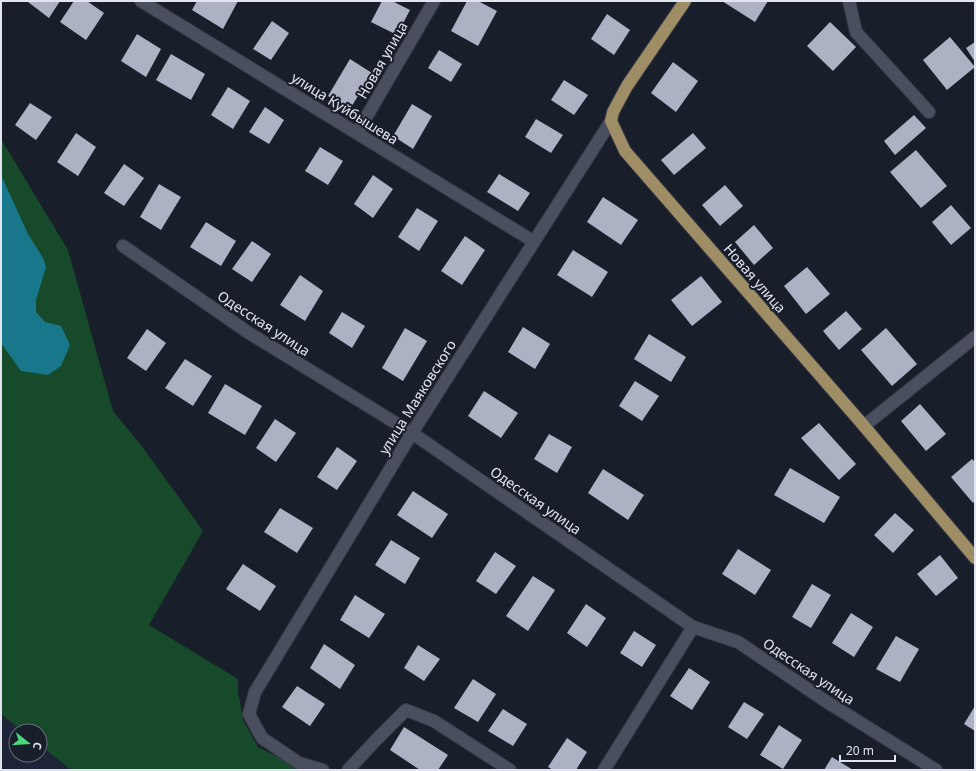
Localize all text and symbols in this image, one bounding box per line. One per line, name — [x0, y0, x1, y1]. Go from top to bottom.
street label: Новая улица — [352, 18, 412, 102]
street label: улица Куйбышева — [288, 67, 402, 149]
street label: Новая улица — [720, 239, 790, 317]
street label: Одесская улица — [214, 286, 314, 360]
street label: улица Маяковского — [374, 336, 460, 458]
street label: Одесская улица — [487, 462, 585, 538]
street label: Одесская улица — [759, 633, 859, 709]
north arrow — [8, 723, 48, 763]
scale bar — [840, 737, 895, 763]
text: С — [30, 740, 46, 752]
text: 20 m — [846, 742, 874, 759]

